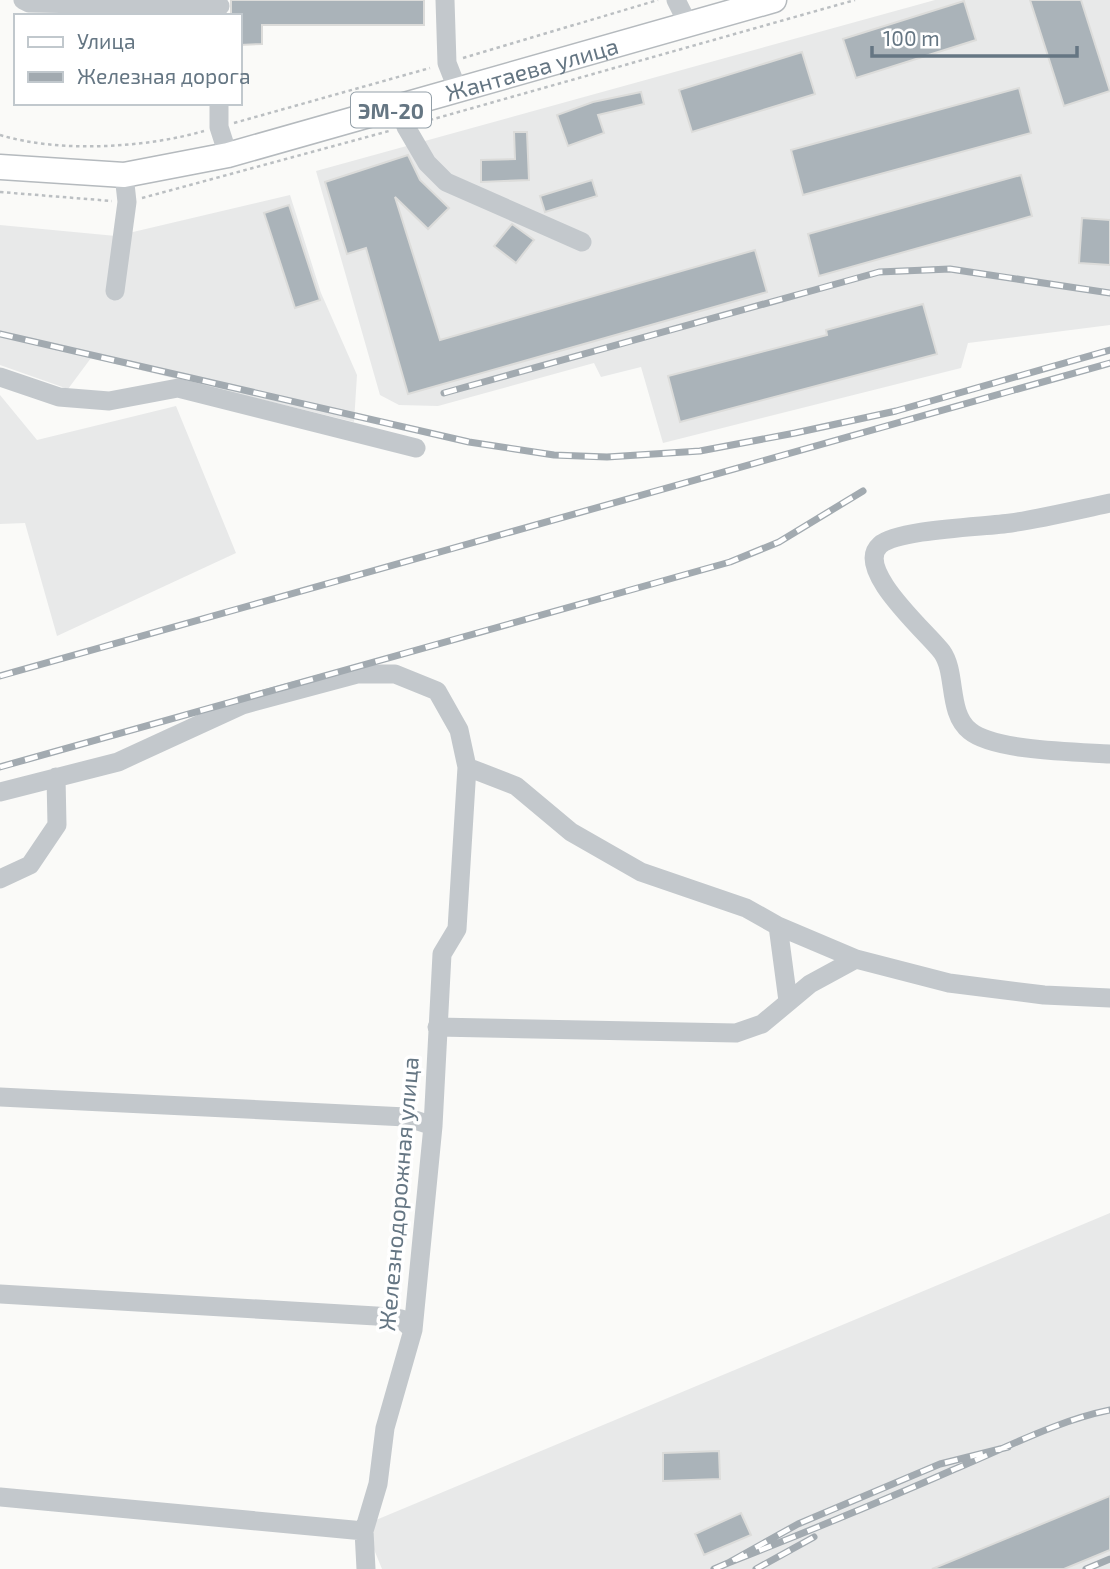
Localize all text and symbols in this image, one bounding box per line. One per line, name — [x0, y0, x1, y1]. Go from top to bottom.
legend — [14, 14, 242, 105]
scale bar — [872, 14, 1077, 58]
text: 100 m — [883, 25, 940, 50]
text: Улица — [77, 28, 136, 53]
street label: Жантаева улица — [442, 31, 621, 107]
text: Железная дорога — [77, 63, 250, 88]
road number: ЭМ-20 — [351, 92, 431, 128]
street label: Железнодорожная улица — [372, 1056, 425, 1332]

